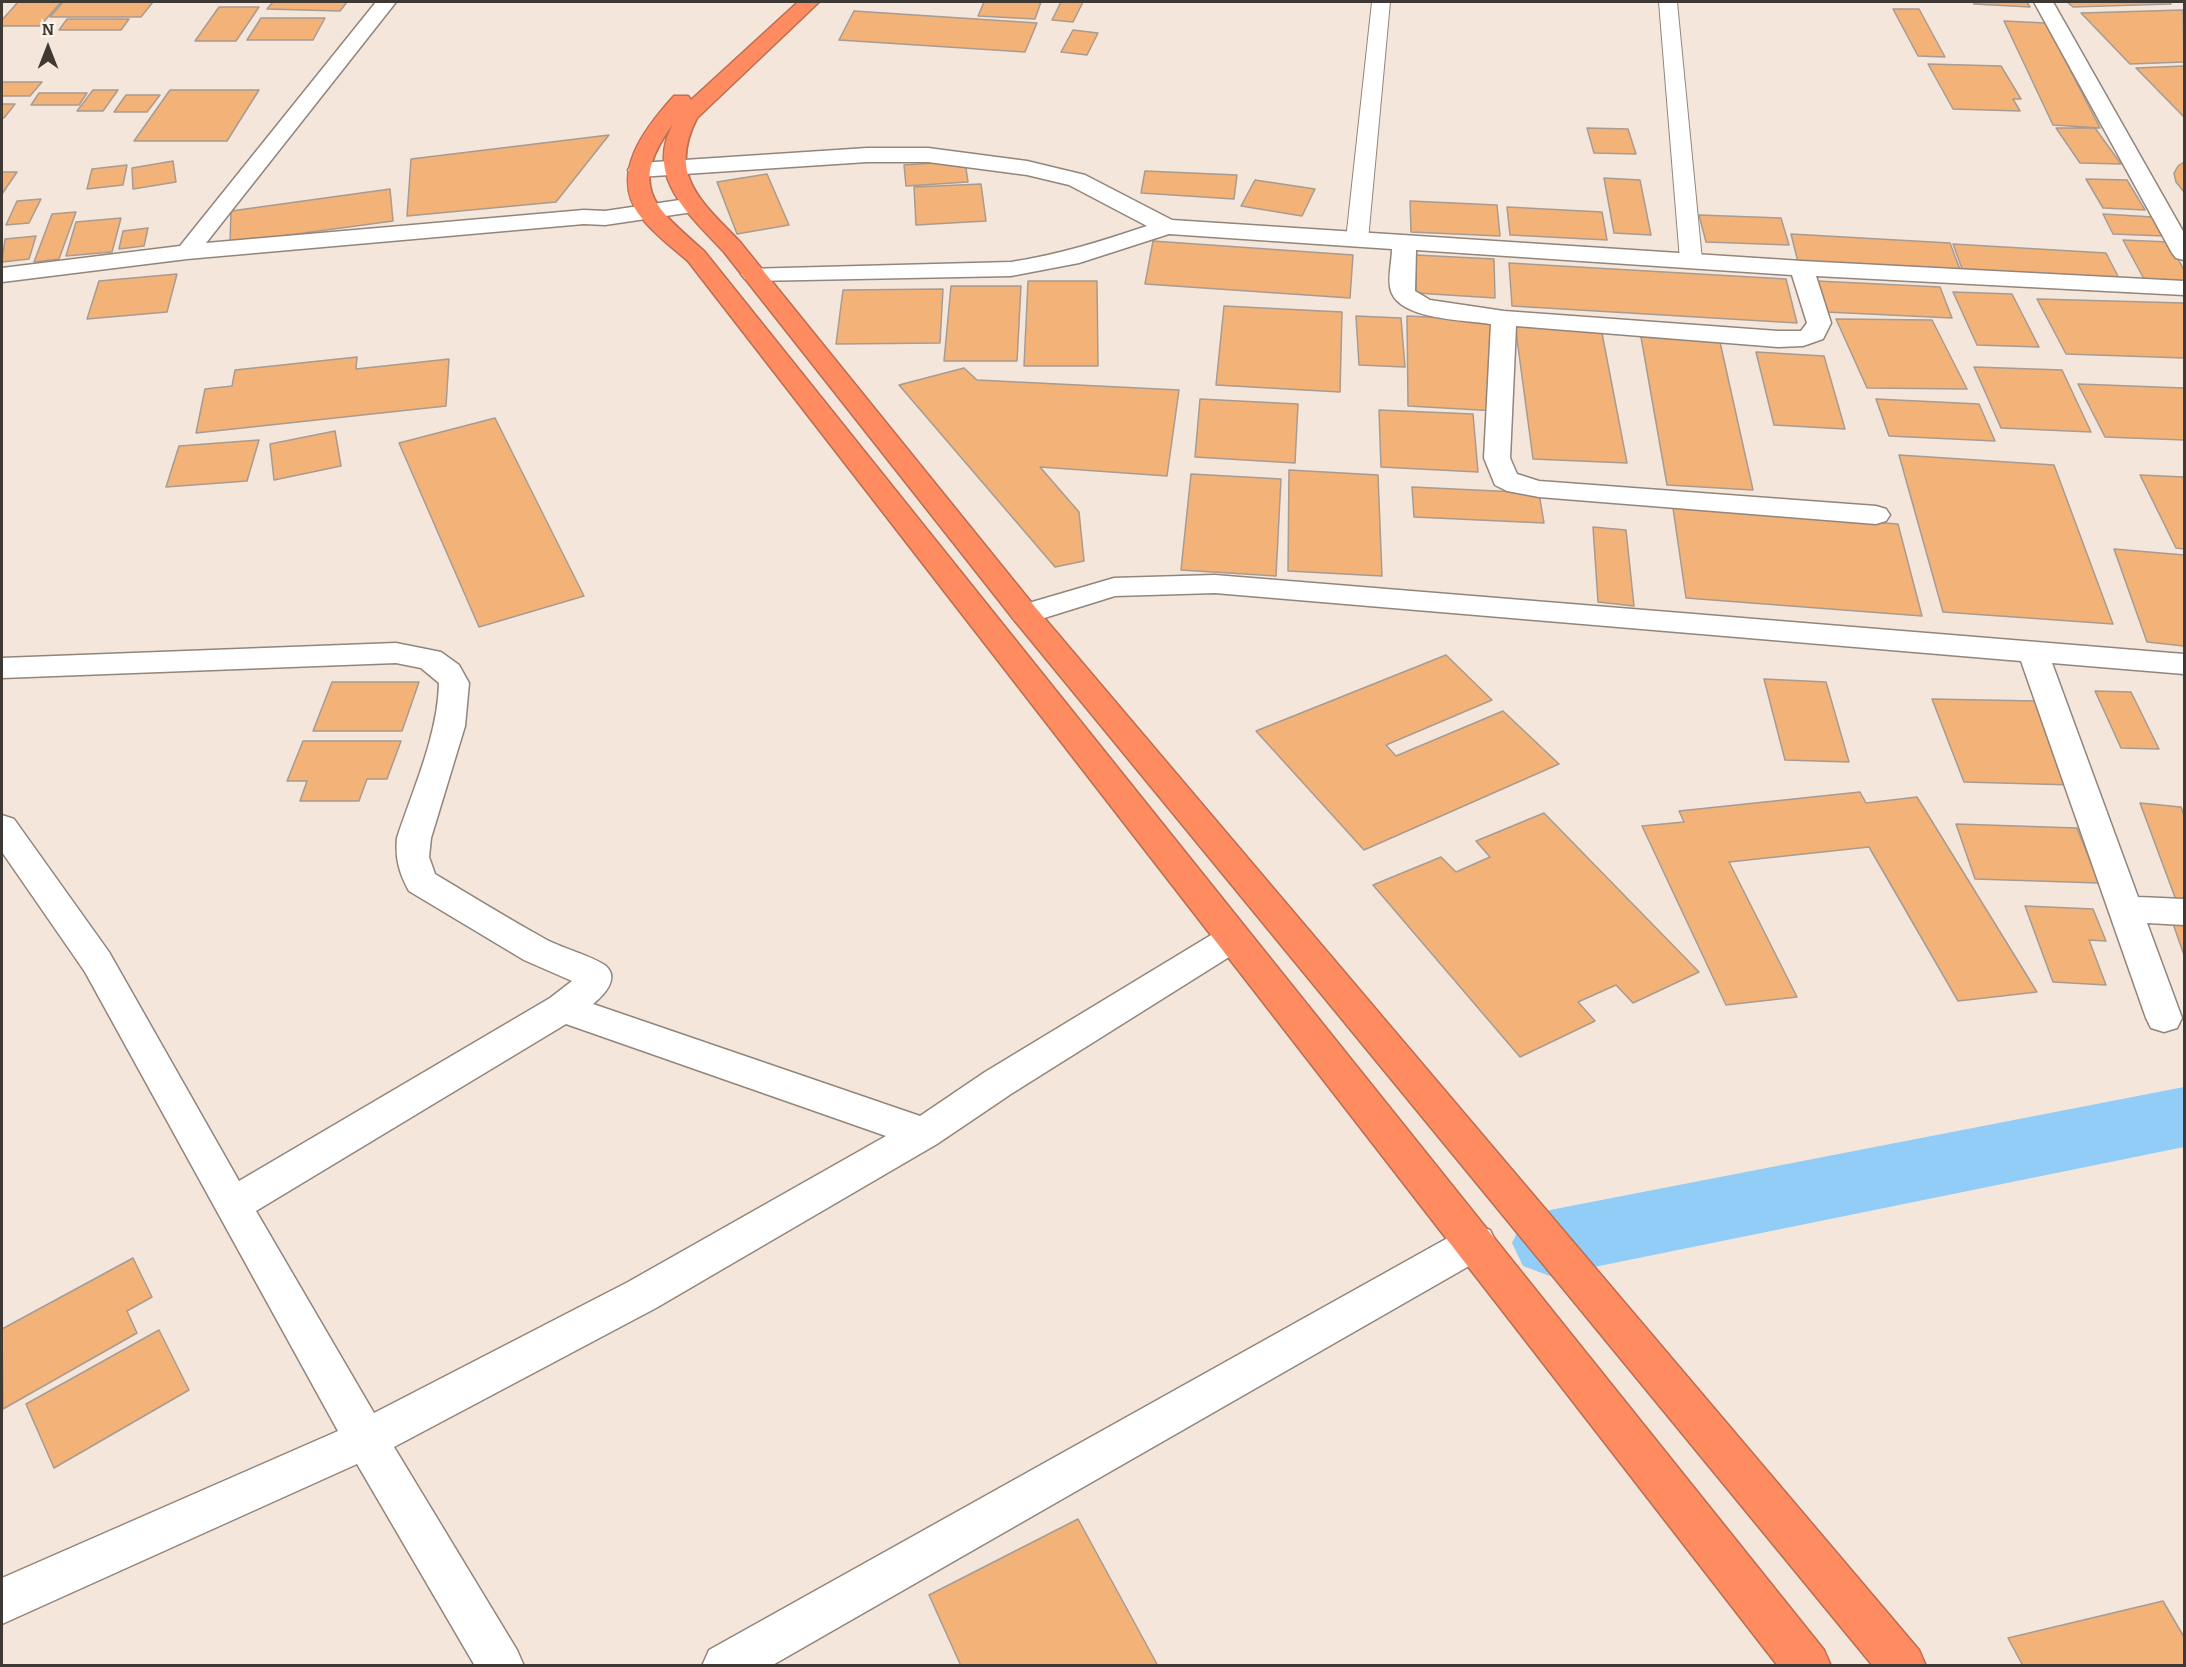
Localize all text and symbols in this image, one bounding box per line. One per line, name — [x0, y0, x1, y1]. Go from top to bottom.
north arrow — [18, 18, 78, 78]
text: N — [42, 20, 54, 39]

